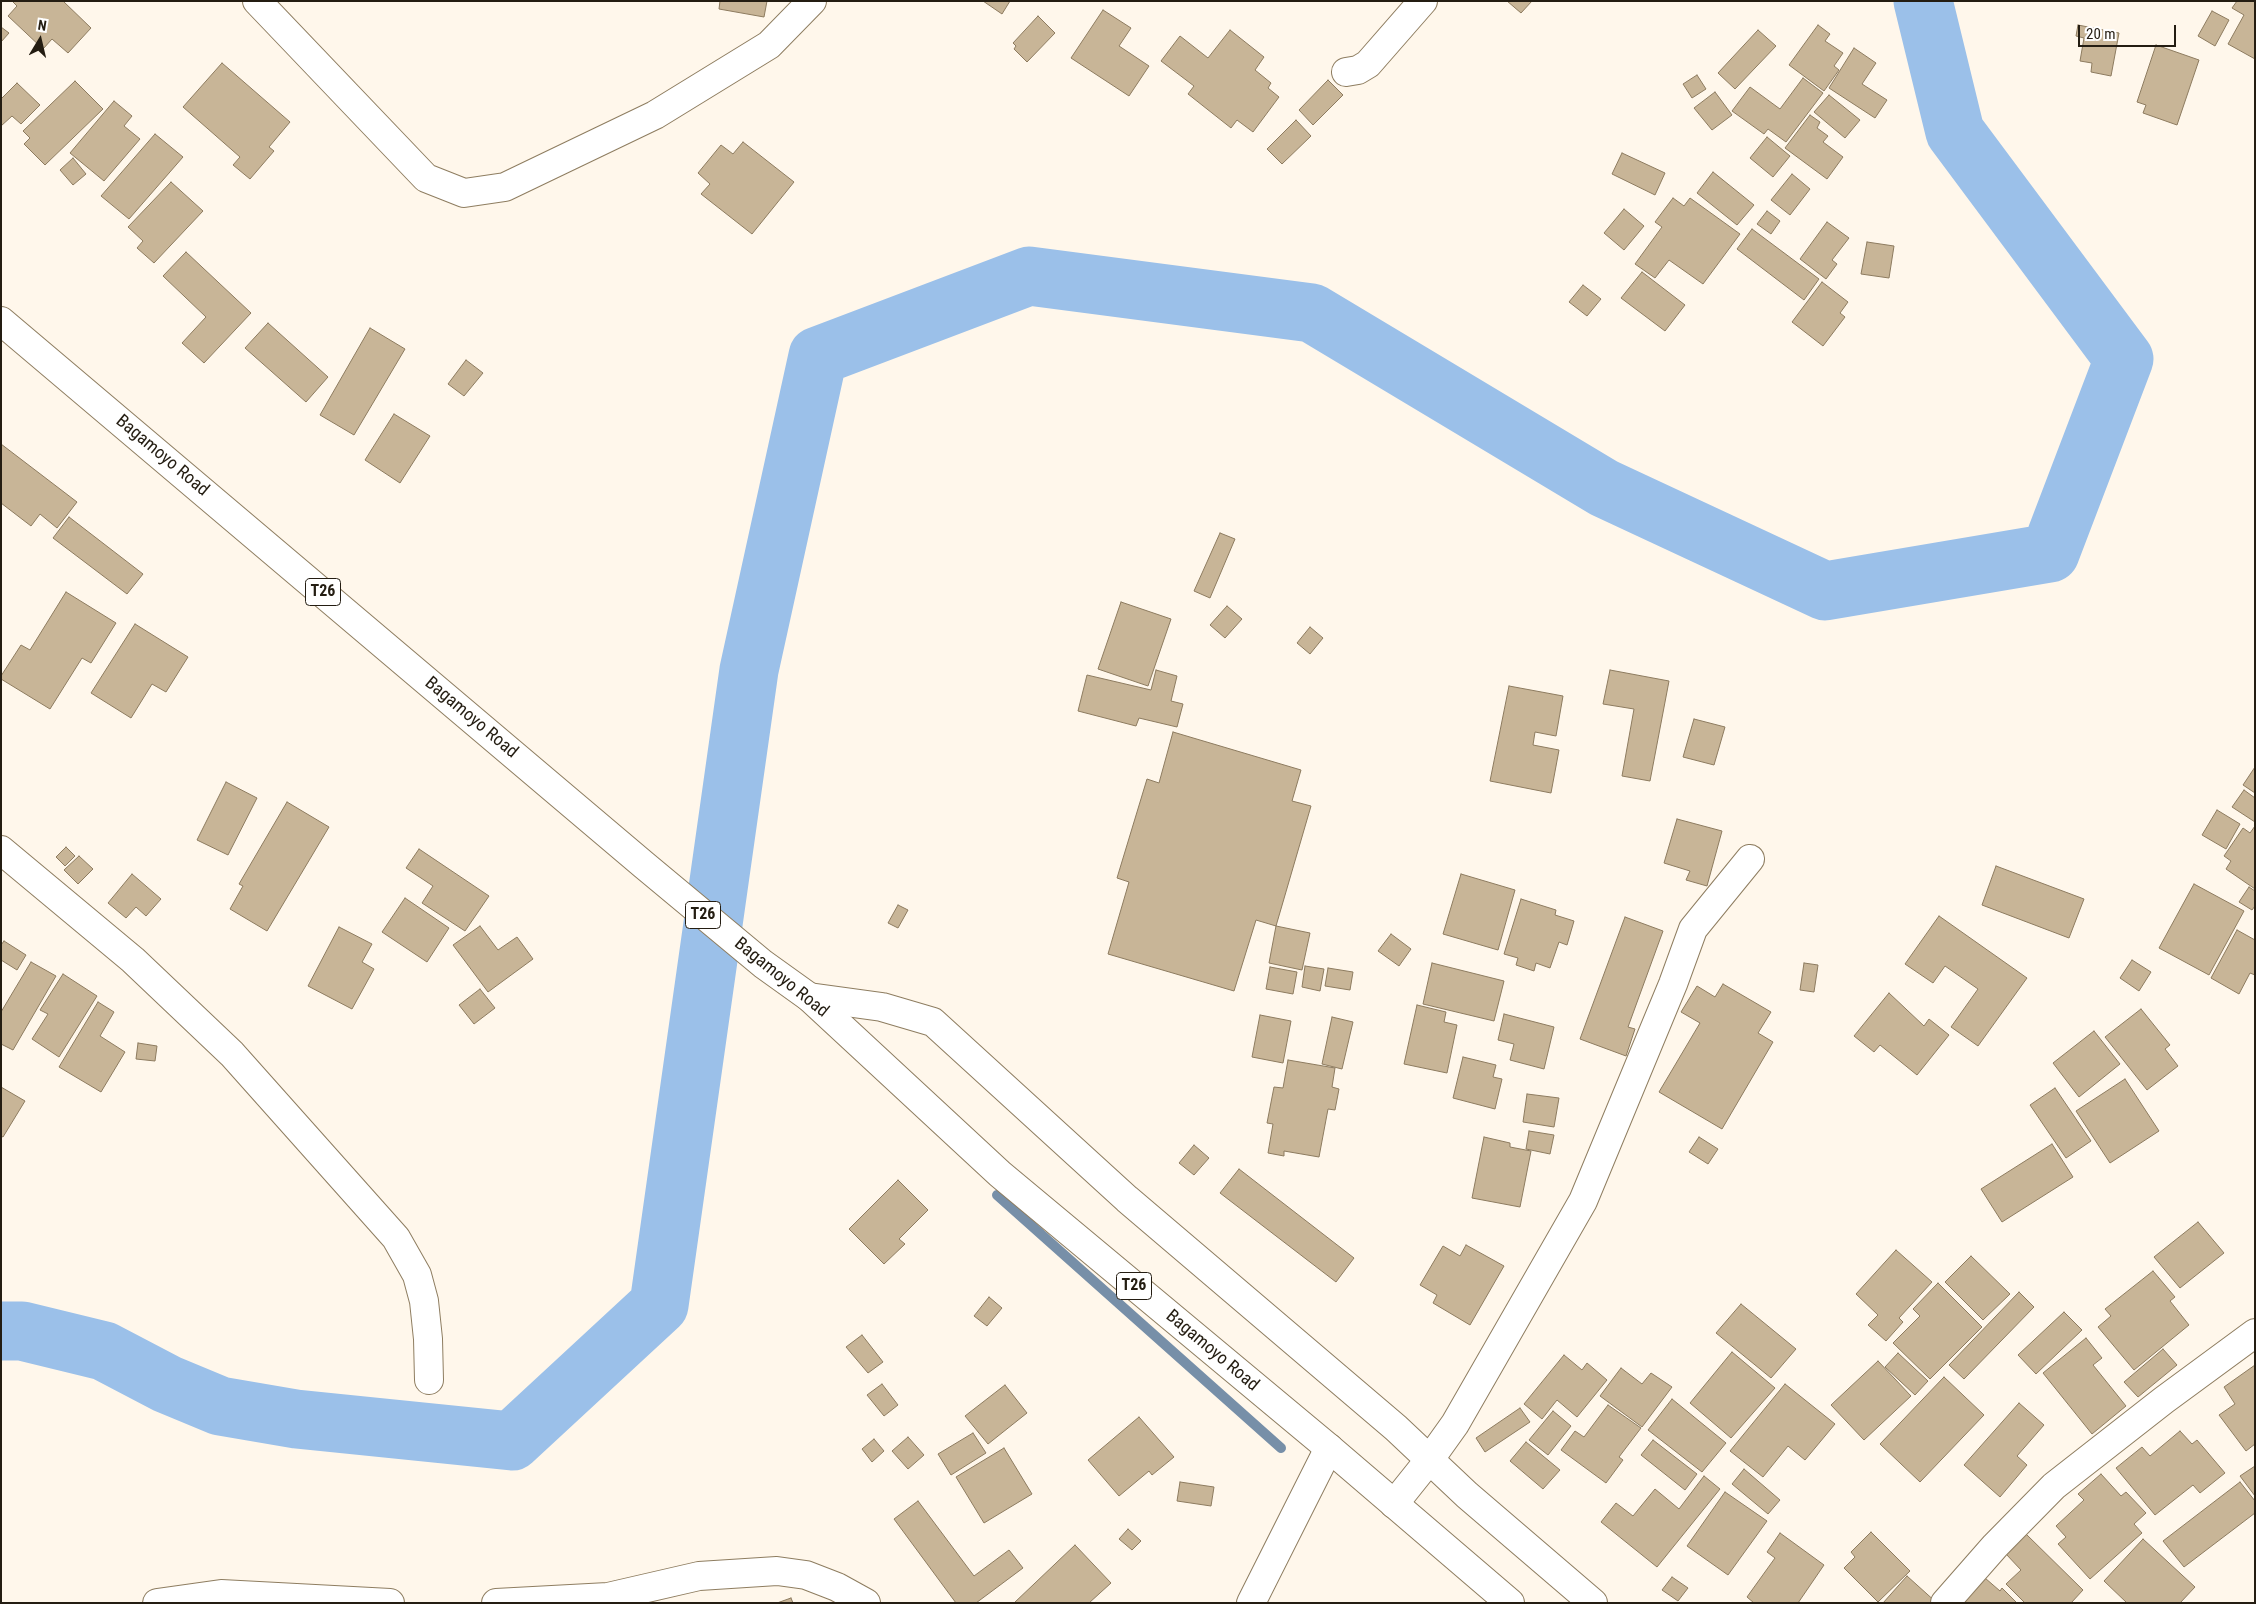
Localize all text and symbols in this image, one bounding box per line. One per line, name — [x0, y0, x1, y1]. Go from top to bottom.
north arrow — [15, 15, 65, 65]
scale bar — [2081, 15, 2178, 47]
text: N — [37, 17, 48, 34]
text: 20 m — [2086, 25, 2116, 43]
street label: Bagamoyo Road — [111, 411, 213, 501]
road number: T26 — [306, 578, 340, 606]
street label: Bagamoyo Road — [420, 673, 522, 763]
road number: T26 — [686, 902, 720, 928]
street label: Bagamoyo Road — [729, 933, 833, 1023]
road number: T26 — [1116, 1272, 1152, 1300]
street label: Bagamoyo Road — [1161, 1306, 1263, 1396]

